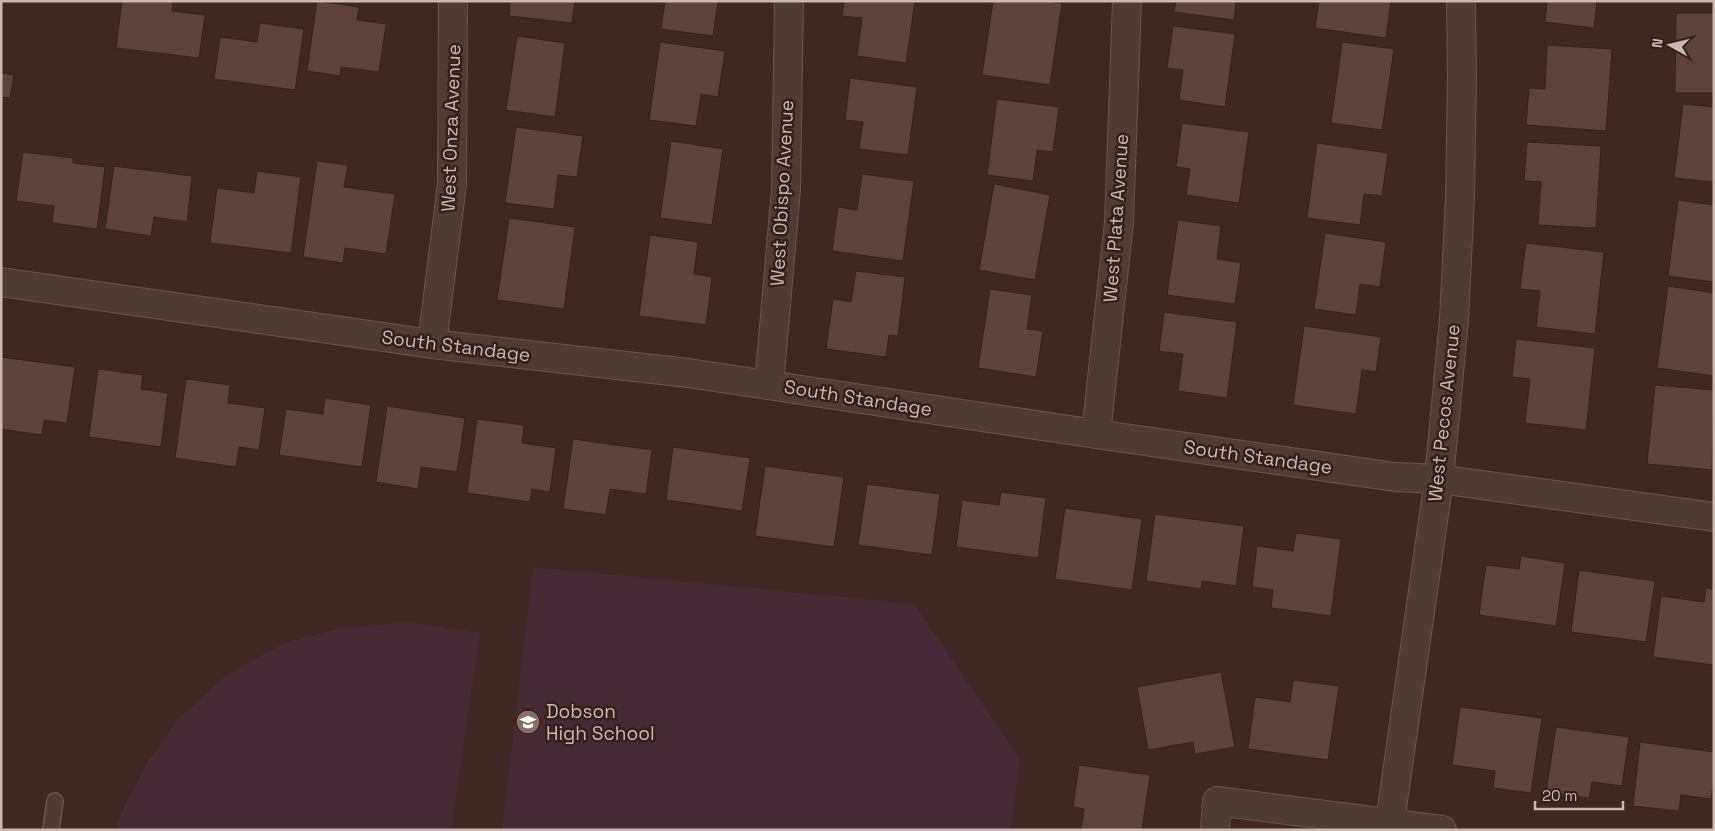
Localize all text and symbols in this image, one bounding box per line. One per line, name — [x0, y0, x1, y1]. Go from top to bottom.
north arrow — [1645, 20, 1695, 70]
text: N — [1648, 37, 1667, 49]
street label: West Onza Avenue — [436, 44, 466, 212]
street label: West Obispo Avenue — [765, 99, 799, 287]
street label: West Plata Avenue — [1098, 133, 1134, 303]
street label: West Pecos Avenue — [1422, 323, 1466, 503]
street label: South Standage — [380, 324, 532, 368]
street label: South Standage — [782, 374, 934, 422]
street label: South Standage — [1182, 434, 1334, 480]
place label: Dobson High School — [546, 699, 655, 746]
school or university icon: Dobson High School — [515, 709, 541, 735]
scale bar — [1535, 778, 1622, 810]
text: 20 m — [1542, 786, 1577, 805]

